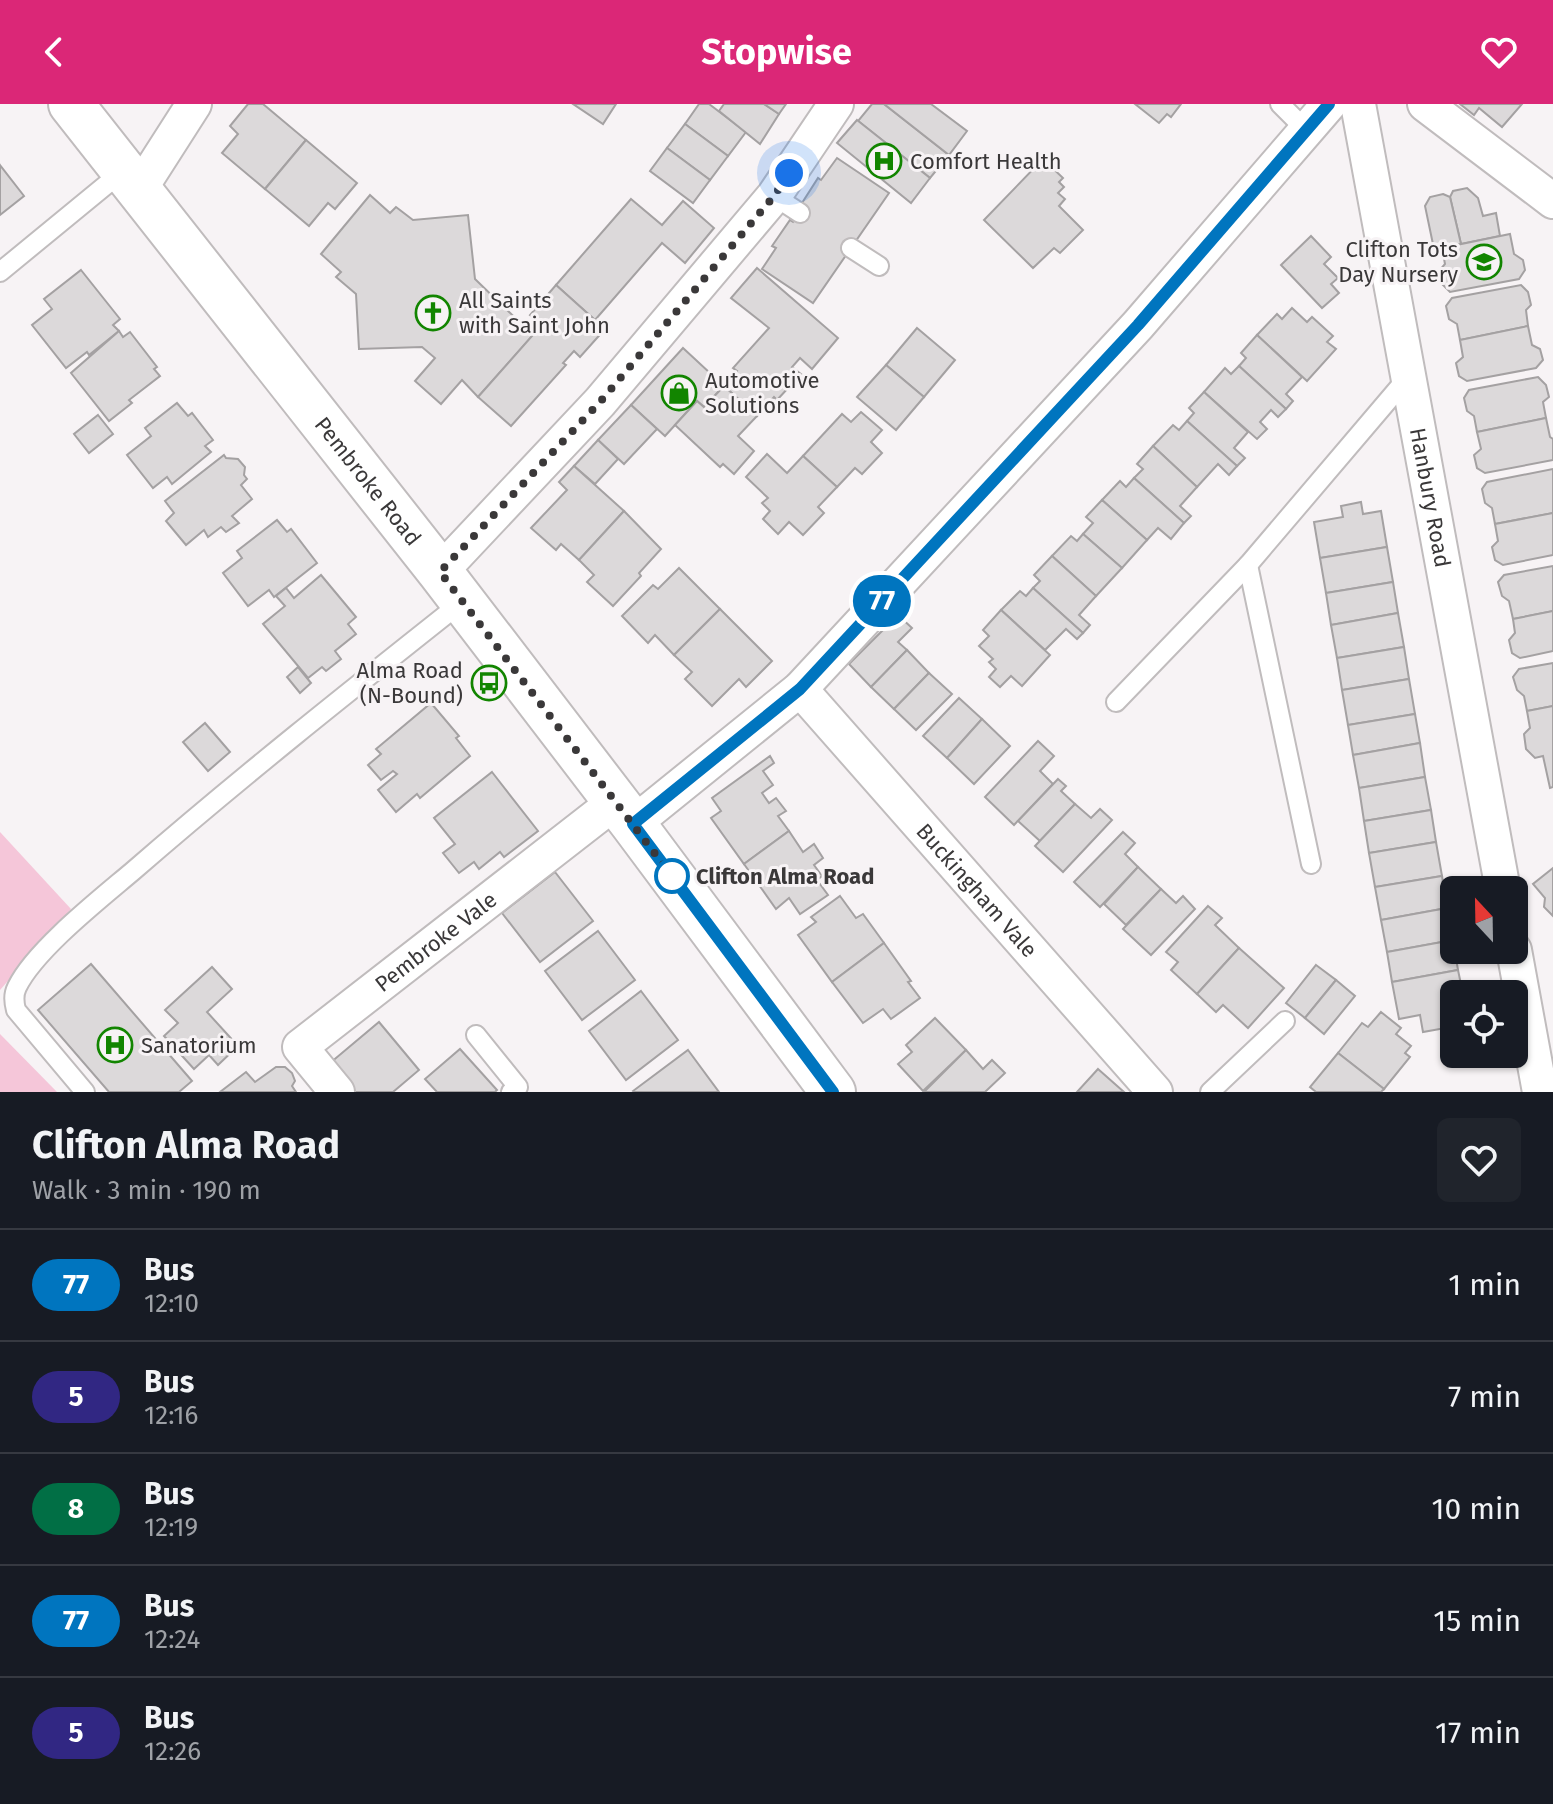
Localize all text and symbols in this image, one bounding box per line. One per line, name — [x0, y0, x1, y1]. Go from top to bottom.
icon: back — [32, 30, 76, 74]
text: Stopwise — [701, 30, 852, 74]
icon: heart — [1477, 30, 1521, 74]
hospital icon: Comfort Health — [865, 142, 903, 180]
place label: Comfort Health — [910, 148, 1062, 175]
your location — [769, 153, 809, 193]
place label: Clifton Tots Day Nursery — [1338, 236, 1458, 288]
school or university icon: Clifton Tots Day Nursery — [1465, 243, 1503, 281]
place label: All Saints with Saint John — [459, 287, 610, 339]
church icon: All Saints with Saint John — [414, 294, 452, 332]
place label: Automotive Solutions — [705, 367, 819, 419]
shop icon: Automotive Solutions — [660, 374, 698, 412]
street label: Pembroke Road — [309, 411, 427, 551]
street label: Hanbury Road — [1404, 425, 1456, 570]
line badge: 77 — [846, 575, 918, 627]
text: 77 — [869, 584, 895, 617]
place label: Alma Road (N-Bound) — [357, 657, 463, 709]
bus stop icon: Alma Road (N-Bound) — [470, 664, 508, 702]
street label: Buckingham Vale — [911, 818, 1043, 963]
marker: Clifton Alma Road — [655, 859, 689, 893]
place label: Clifton Alma Road — [696, 863, 874, 890]
north arrow — [1440, 876, 1528, 964]
map controls — [1440, 876, 1528, 1068]
street label: Pembroke Vale — [370, 886, 502, 998]
button: locate — [1440, 980, 1528, 1068]
hospital icon: Sanatorium — [96, 1026, 134, 1064]
place label: Sanatorium — [141, 1032, 257, 1059]
button: heart — [1437, 1118, 1521, 1202]
text: Clifton Alma Road — [32, 1122, 340, 1168]
text: Walk · 3 min · 190 m — [32, 1175, 261, 1206]
text: Bus — [144, 1252, 194, 1288]
text: 1 min — [1448, 1267, 1521, 1303]
text: 77 — [63, 1268, 89, 1301]
text: 12:10 — [144, 1288, 199, 1319]
text: Bus — [144, 1364, 194, 1400]
text: 7 min — [1448, 1379, 1521, 1415]
text: 5 — [68, 1380, 84, 1413]
text: 12:16 — [144, 1400, 198, 1431]
text: Bus — [144, 1476, 194, 1512]
text: 10 min — [1432, 1491, 1521, 1527]
text: 8 — [68, 1492, 84, 1525]
text: 12:19 — [144, 1512, 198, 1543]
text: Bus — [144, 1588, 194, 1624]
text: 15 min — [1433, 1603, 1521, 1639]
text: 77 — [63, 1604, 89, 1637]
text: 12:24 — [144, 1624, 200, 1655]
text: Bus — [144, 1700, 194, 1736]
text: 17 min — [1435, 1715, 1521, 1751]
text: 5 — [68, 1716, 84, 1749]
text: 12:26 — [144, 1736, 201, 1767]

